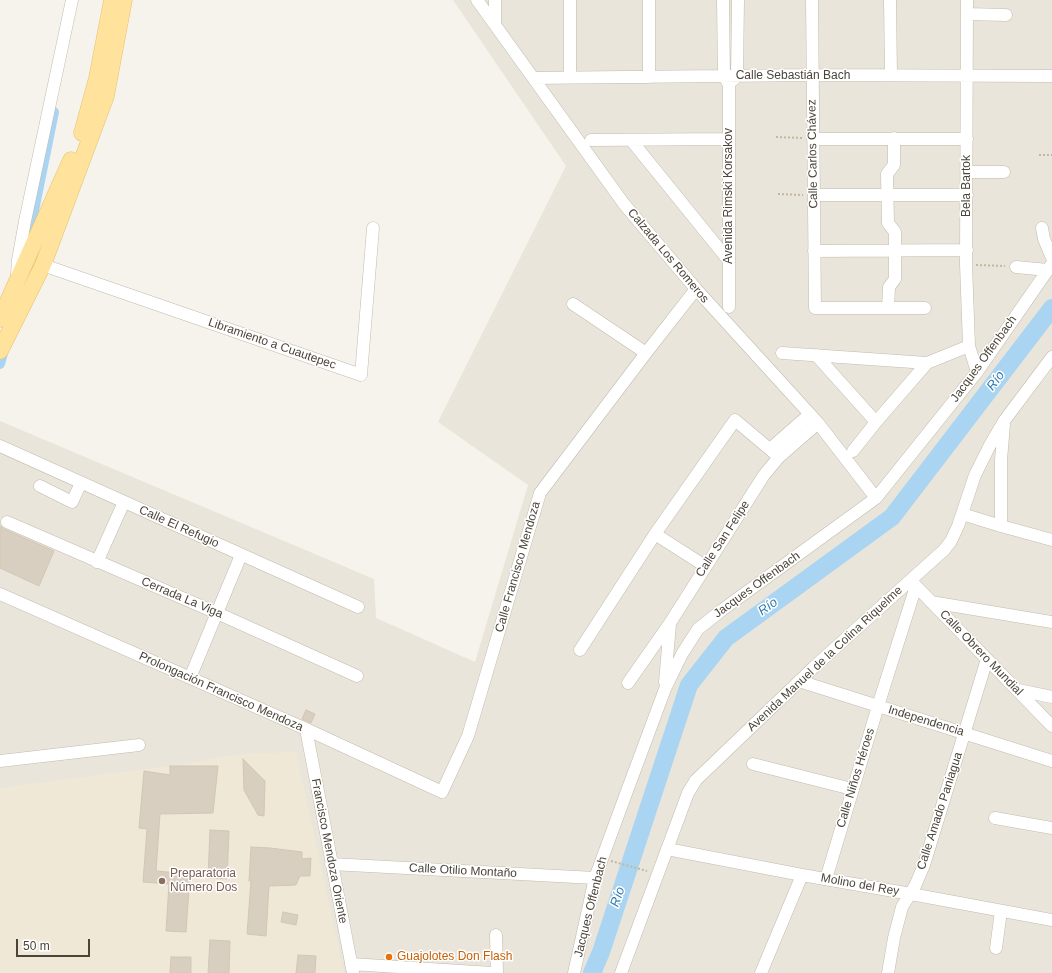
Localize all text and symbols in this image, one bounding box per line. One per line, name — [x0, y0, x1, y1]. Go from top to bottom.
street label: Calle Sebastián Bach — [736, 69, 850, 83]
street label: Calle Carlos Chávez — [805, 99, 821, 209]
street label: Avenida Rimski Korsakov — [722, 128, 736, 264]
street label: Bela Bartok — [960, 155, 974, 217]
street label: Calzada Los Romeros — [624, 206, 712, 306]
street label: Jacques Offenbach — [948, 313, 1020, 405]
street label: Libramiento a Cuautepec — [206, 315, 338, 373]
water label: Río — [984, 368, 1008, 394]
street label: Calle San Felipe — [693, 498, 753, 580]
street label: Calle Francisco Mendoza — [492, 500, 544, 634]
street label: Calle El Refugio — [137, 503, 221, 551]
street label: Jacques Offenbach — [711, 549, 803, 621]
street label: Cerrada La Viga — [139, 574, 225, 622]
street label: Avenida Manuel de la Colina Riquelme — [745, 583, 905, 735]
water label: Río — [755, 595, 781, 619]
street label: Calle Obrero Mundial — [936, 607, 1026, 699]
street label: Prolongación Francisco Mendoza — [137, 649, 305, 735]
street label: Independencia — [886, 703, 966, 739]
street label: Calle Niños Héroes — [834, 726, 878, 830]
street label: Calle Amado Paniagua — [914, 750, 966, 872]
street label: Francisco Mendoza Oriente — [308, 777, 350, 925]
street label: Jacques Offenbach — [572, 855, 610, 959]
street label: Calle Otilio Montaño — [409, 861, 517, 881]
place label: Preparatoria Número Dos — [170, 867, 237, 895]
street label: Molino del Rey — [820, 871, 900, 899]
marker: Preparatoria Número Dos — [157, 876, 167, 886]
water label: Río — [607, 885, 629, 909]
scale bar — [18, 931, 92, 957]
text: 50 m — [23, 939, 50, 953]
place label: Guajolotes Don Flash — [397, 950, 512, 964]
marker: Guajolotes Don Flash — [384, 952, 394, 962]

